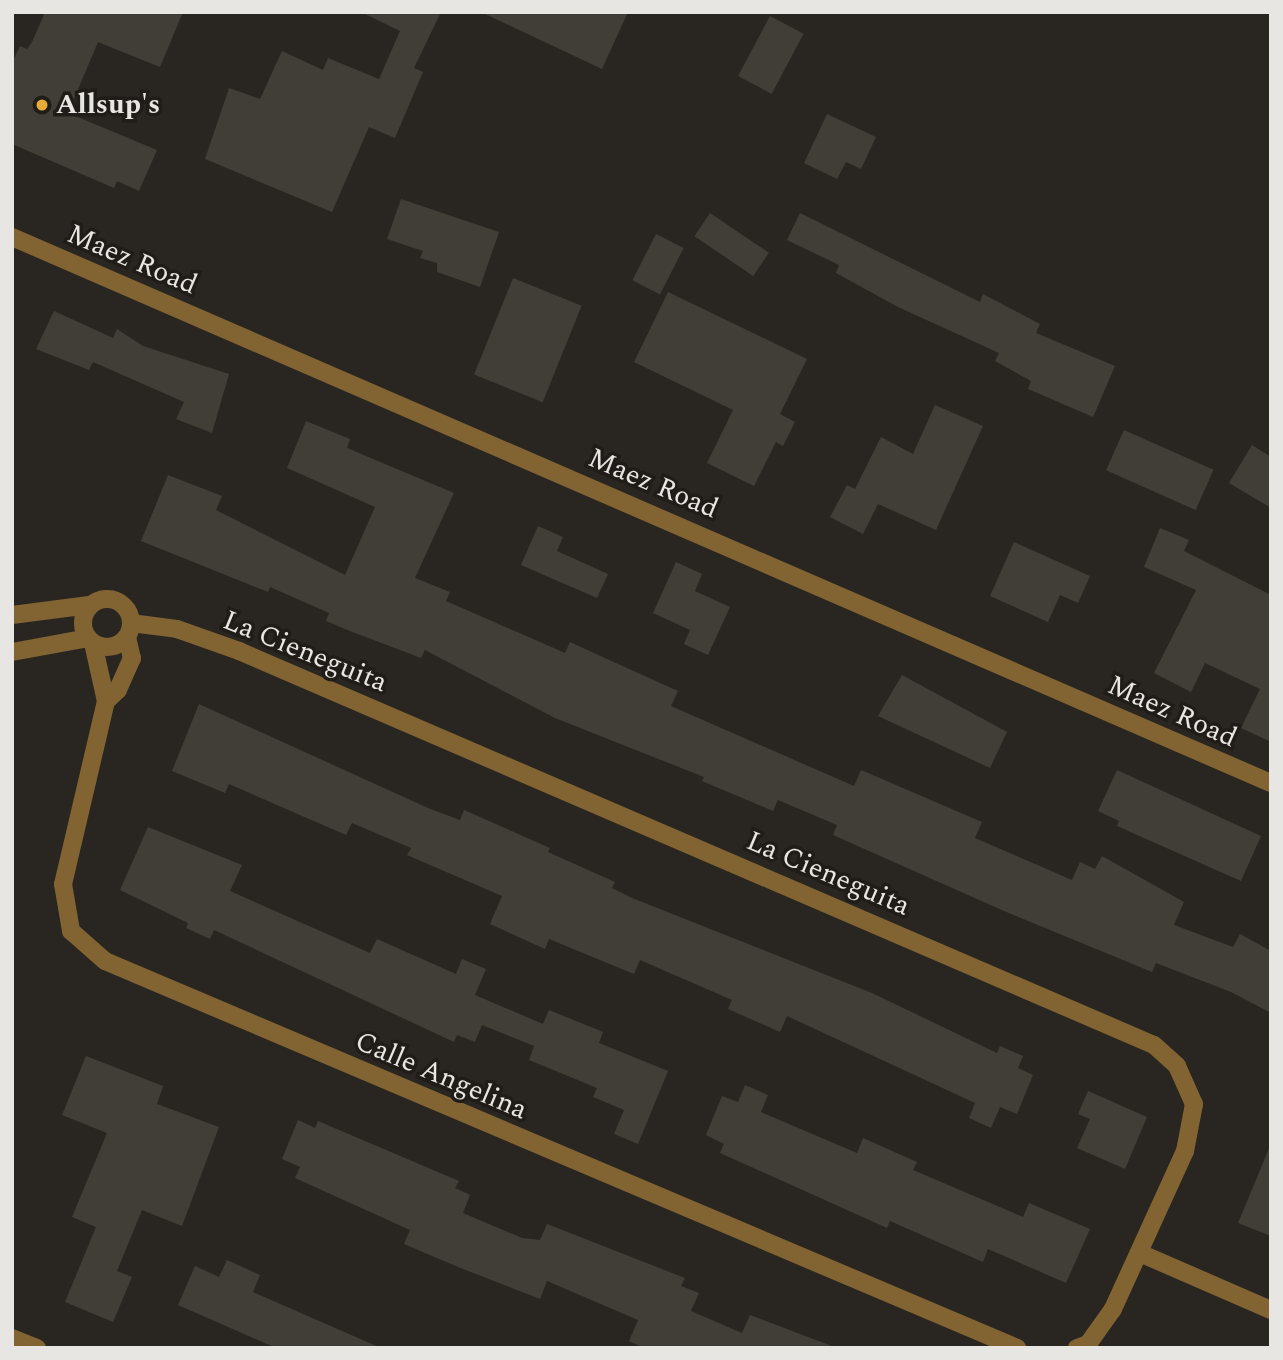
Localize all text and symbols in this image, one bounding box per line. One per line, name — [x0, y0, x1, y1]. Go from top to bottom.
place label: Allsup's — [56, 88, 160, 122]
marker: Allsup's — [34, 97, 50, 113]
street label: Maez Road — [62, 218, 202, 302]
street label: Maez Road — [583, 442, 723, 526]
street label: La Cieneguita — [218, 604, 392, 700]
street label: Maez Road — [1102, 669, 1242, 755]
street label: La Cieneguita — [741, 824, 915, 924]
street label: Calle Angelina — [350, 1025, 532, 1127]

